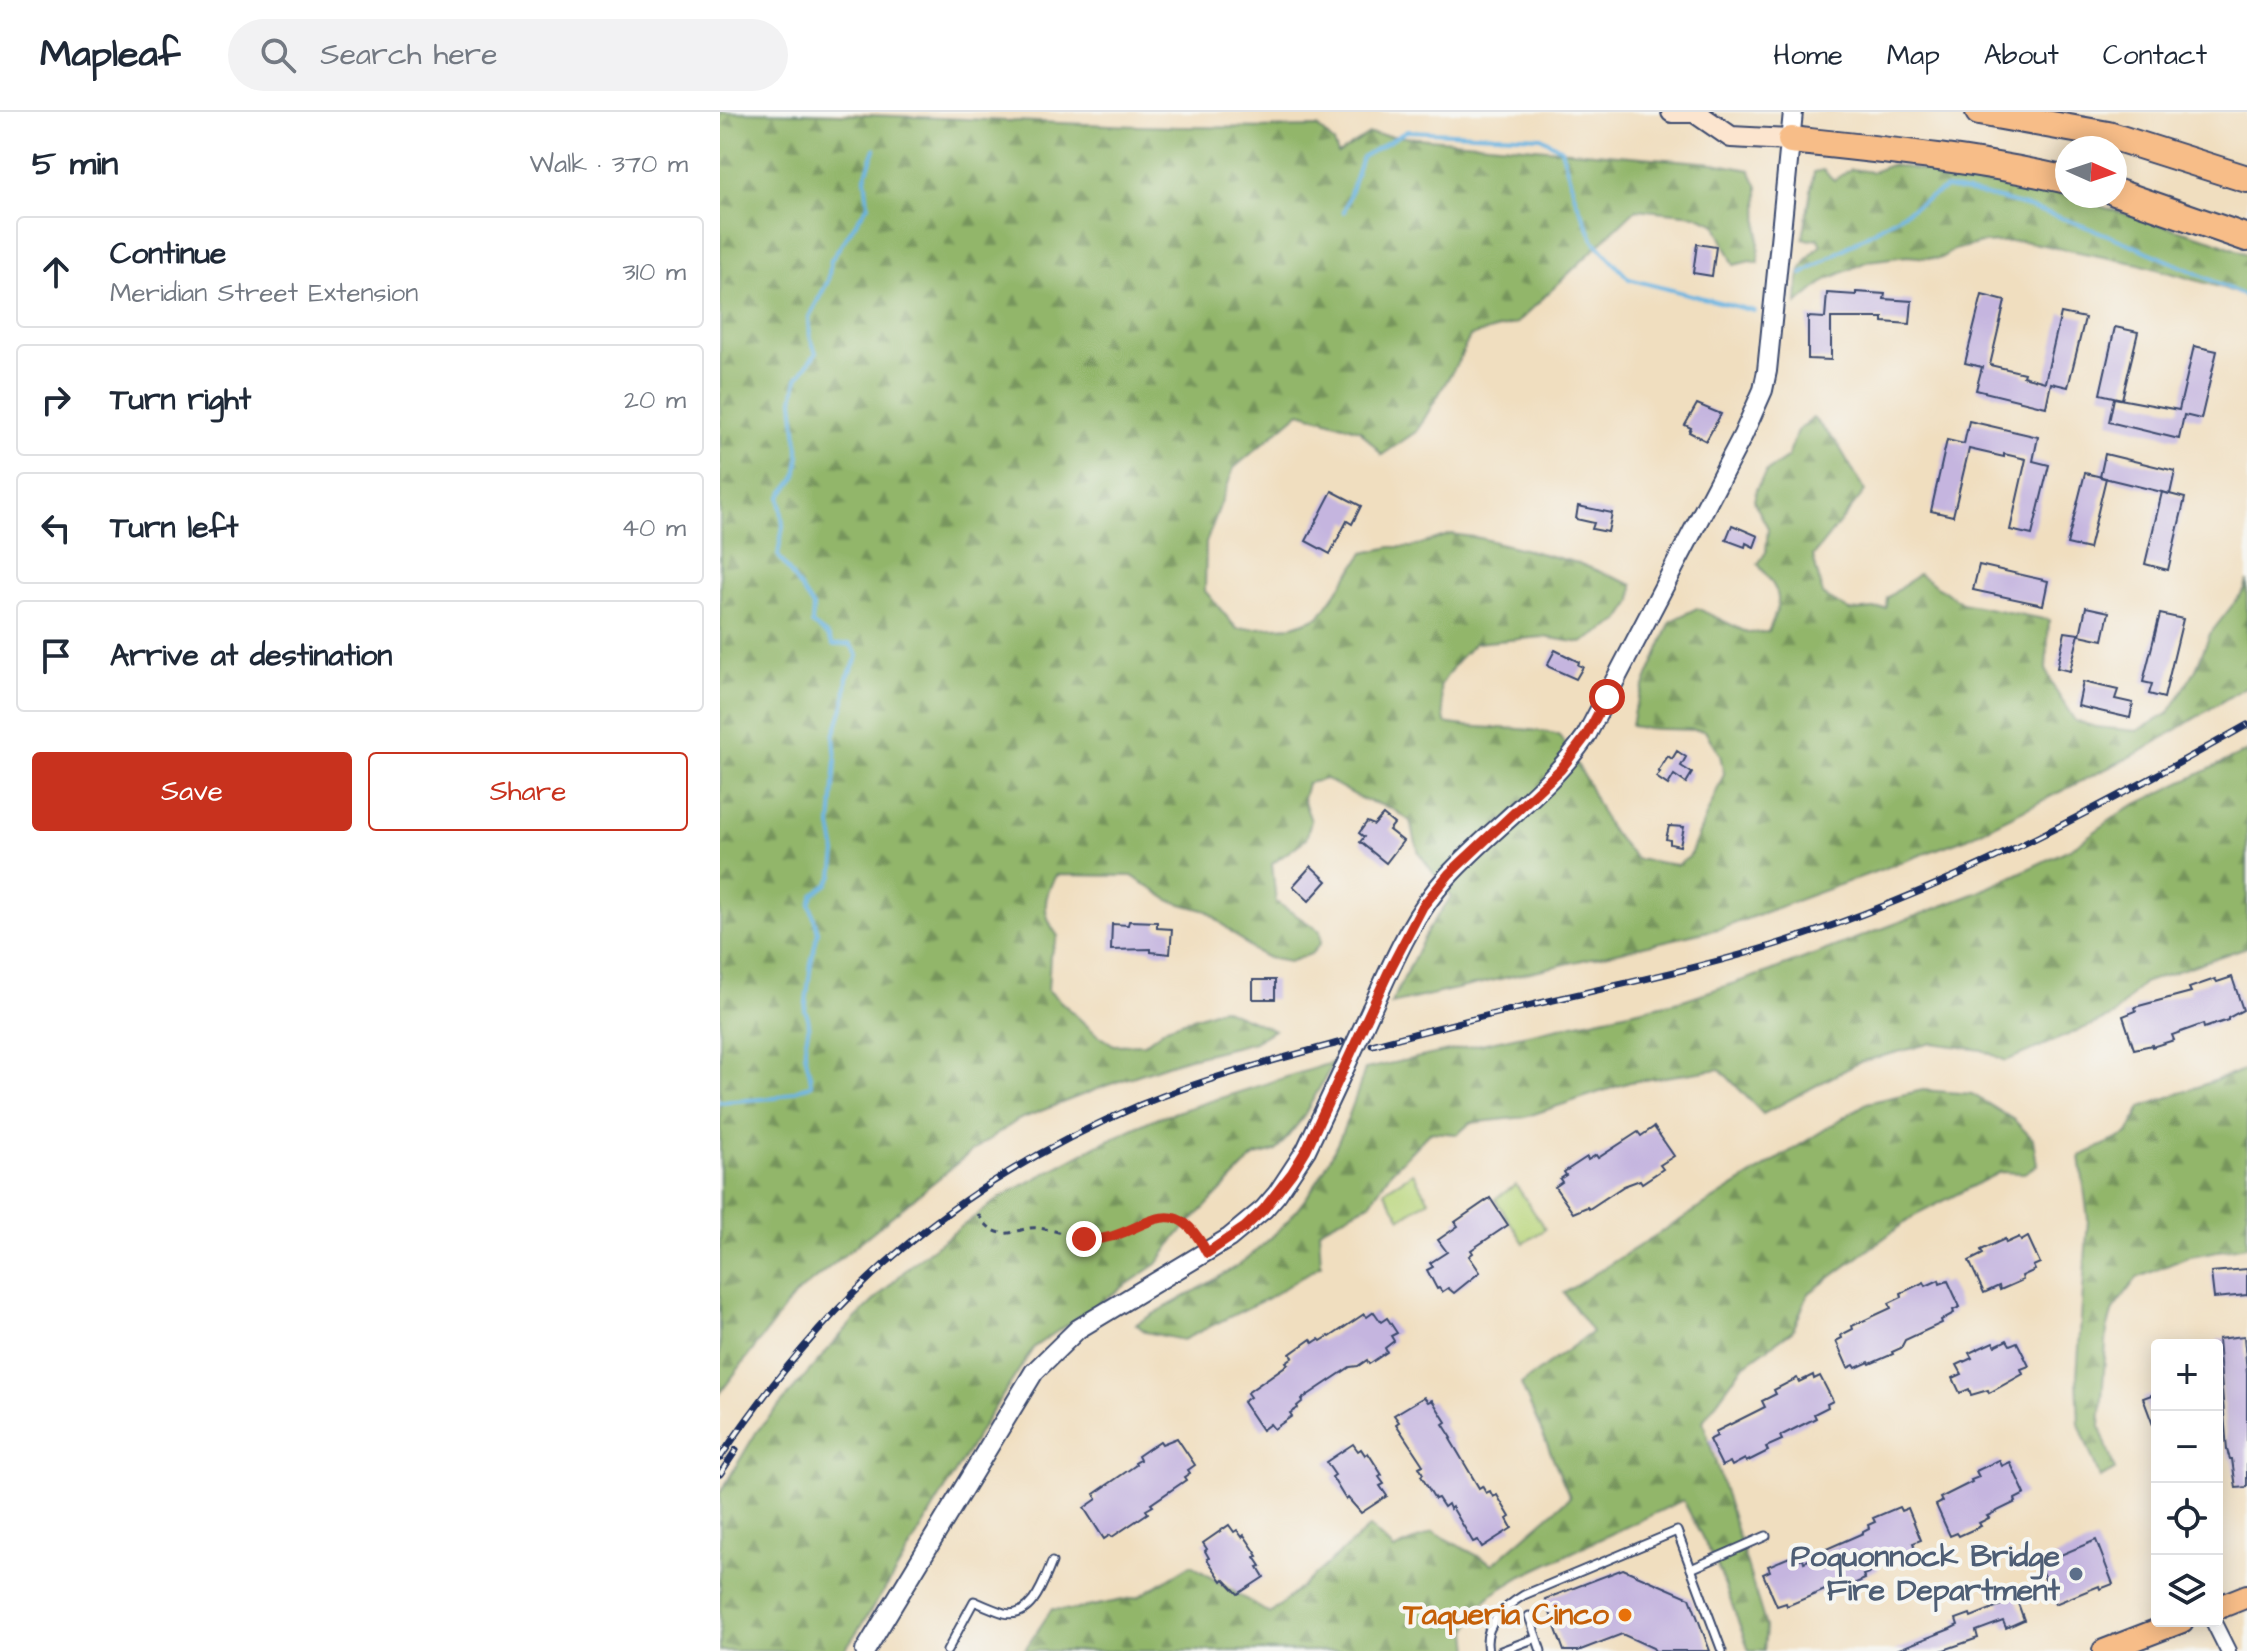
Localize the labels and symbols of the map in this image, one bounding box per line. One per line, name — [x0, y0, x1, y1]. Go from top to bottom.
north arrow — [2055, 136, 2127, 208]
route start — [1589, 679, 1625, 715]
route end — [1066, 1221, 1102, 1257]
place label: Poquonnock Bridge Fire Department — [1791, 1536, 2061, 1613]
marker: Poquonnock Bridge Fire Department — [2067, 1565, 2085, 1583]
place label: Taqueria Cinco — [1402, 1594, 1609, 1636]
marker: Taqueria Cinco — [1616, 1606, 1634, 1624]

